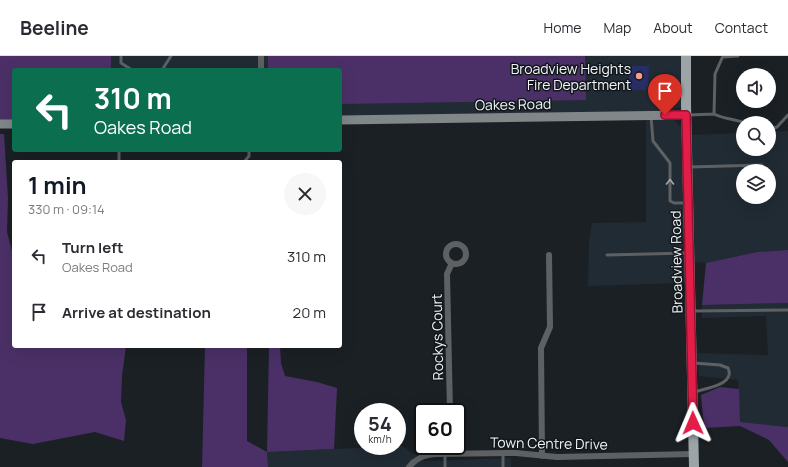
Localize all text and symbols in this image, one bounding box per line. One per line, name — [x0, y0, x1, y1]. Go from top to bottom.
text: Beeline — [20, 15, 89, 41]
text: Home — [544, 18, 581, 37]
text: Map — [603, 18, 631, 37]
text: About — [653, 18, 693, 37]
text: Contact — [715, 18, 768, 37]
place label: Broadview Heights Fire Department — [511, 59, 631, 94]
map controls — [736, 68, 776, 204]
button: sound — [736, 68, 776, 108]
marker: Broadview Heights Fire Department — [634, 71, 644, 81]
pin — [648, 74, 682, 115]
text: 310 m — [94, 79, 172, 117]
icon: arrive — [654, 80, 676, 102]
icon: left — [28, 84, 80, 136]
street label: Oakes Road — [475, 94, 551, 114]
text: Oakes Road — [94, 115, 192, 139]
button: search — [736, 116, 776, 156]
button: layers — [736, 164, 776, 204]
text: 1 min — [28, 168, 87, 201]
button: close — [284, 173, 326, 215]
one-way arrow — [666, 179, 674, 185]
text: 330 m · 09:14 — [28, 200, 105, 218]
street label: Broadview Road — [666, 210, 686, 314]
text: Turn left — [62, 237, 124, 258]
icon: left — [28, 245, 50, 267]
text: 310 m — [287, 246, 326, 267]
text: Oakes Road — [62, 258, 133, 276]
street label: Rockys Court — [427, 293, 447, 380]
icon: arrive — [28, 301, 50, 323]
text: Arrive at destination — [62, 302, 211, 323]
text: 20 m — [293, 302, 326, 323]
position arrow — [672, 402, 714, 444]
speed limit sign: 60 — [414, 403, 466, 455]
text: 54 — [368, 410, 392, 437]
text: km/h — [368, 432, 392, 446]
street label: Town Centre Drive — [490, 432, 608, 454]

